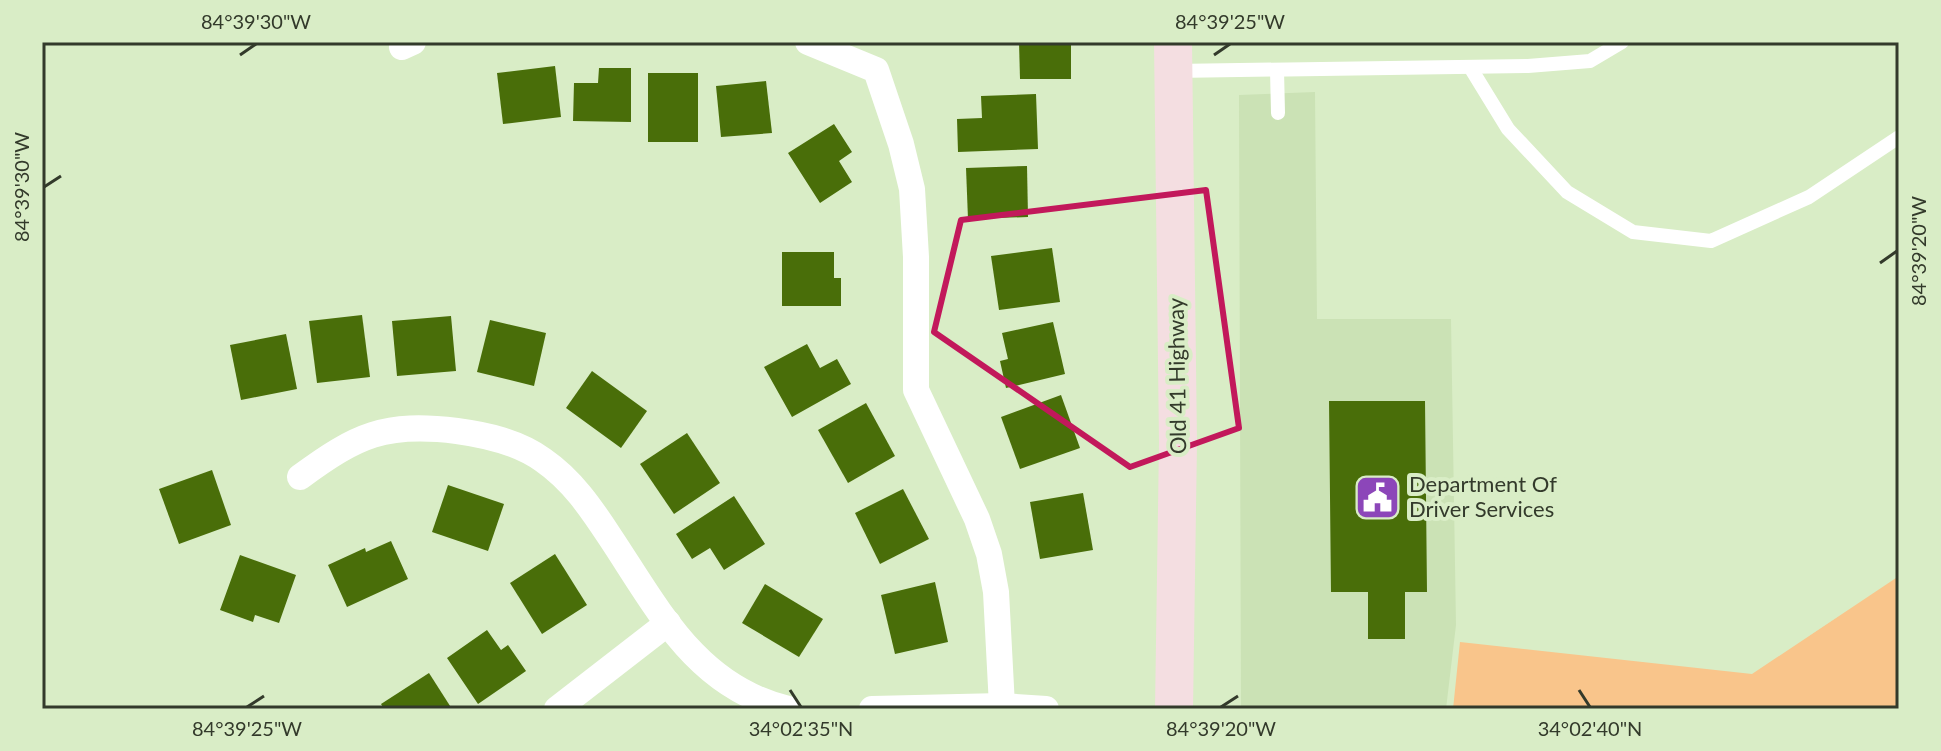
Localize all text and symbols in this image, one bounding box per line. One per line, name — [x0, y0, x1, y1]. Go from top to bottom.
text: 84°39'30"W — [201, 9, 311, 33]
text: 84°39'25"W — [1175, 9, 1285, 33]
text: 84°39'30"W — [9, 132, 33, 242]
text: 84°39'20"W — [1906, 196, 1930, 306]
street label: Old 41 Highway — [1162, 297, 1191, 454]
place label: Department Of Driver Services — [1409, 470, 1557, 522]
public building icon: Department Of Driver Services — [1354, 473, 1402, 521]
text: 84°39'25"W — [192, 716, 302, 740]
text: 34°02'35"N — [749, 716, 853, 740]
text: 84°39'20"W — [1166, 716, 1276, 740]
text: 34°02'40"N — [1538, 716, 1642, 740]

